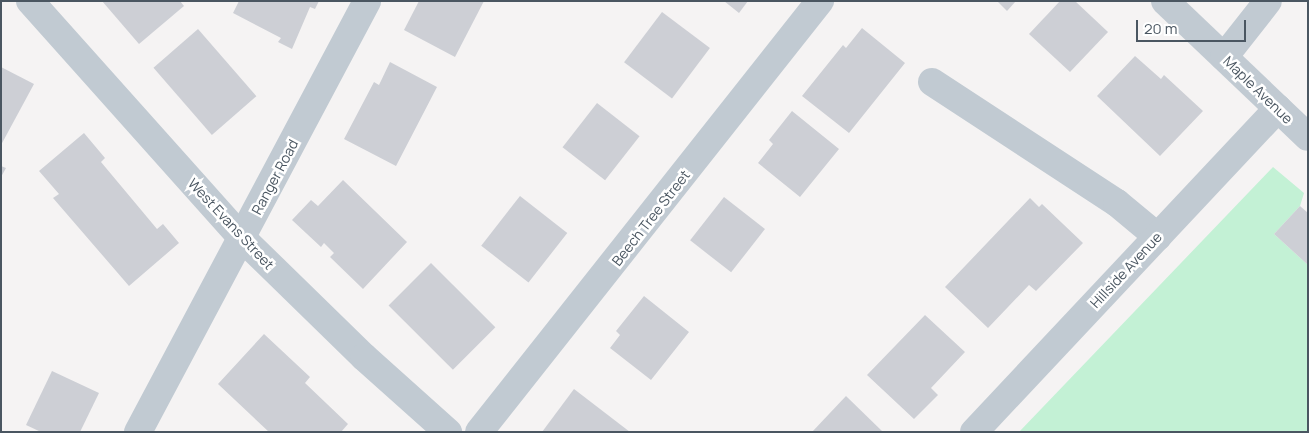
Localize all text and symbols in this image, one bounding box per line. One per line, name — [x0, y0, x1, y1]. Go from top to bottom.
scale bar — [1139, 10, 1249, 42]
text: 20 m — [1144, 18, 1177, 39]
street label: Maple Avenue — [1220, 53, 1296, 127]
street label: Ranger Road — [248, 137, 302, 217]
street label: Beech Tree Street — [608, 167, 694, 269]
street label: West Evans Street — [185, 175, 277, 273]
street label: Hillside Avenue — [1087, 229, 1165, 311]

